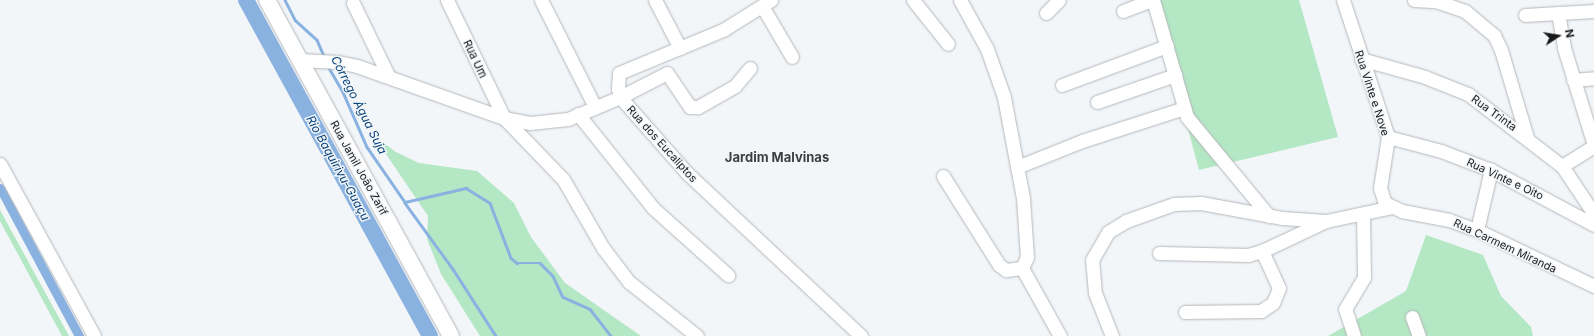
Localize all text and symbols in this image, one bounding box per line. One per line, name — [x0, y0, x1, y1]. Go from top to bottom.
north arrow — [1538, 16, 1578, 56]
text: N — [1562, 28, 1577, 39]
street label: Rua Um — [460, 38, 490, 80]
street label: Rua Vinte e Nove — [1352, 49, 1392, 137]
water label: Córrego Água Suja — [328, 53, 390, 157]
street label: Rua Trinta — [1469, 92, 1519, 134]
street label: Rua dos Eucaliptos — [624, 103, 700, 185]
water label: Rio Baquirivu-Guaçu — [303, 113, 373, 223]
street label: Rua Jamil João Zarif — [327, 118, 391, 218]
district label: Jardim Malvinas — [725, 149, 829, 165]
street label: Rua Vinte e Oito — [1464, 155, 1546, 203]
street label: Rua Carmem Miranda — [1451, 216, 1559, 276]

